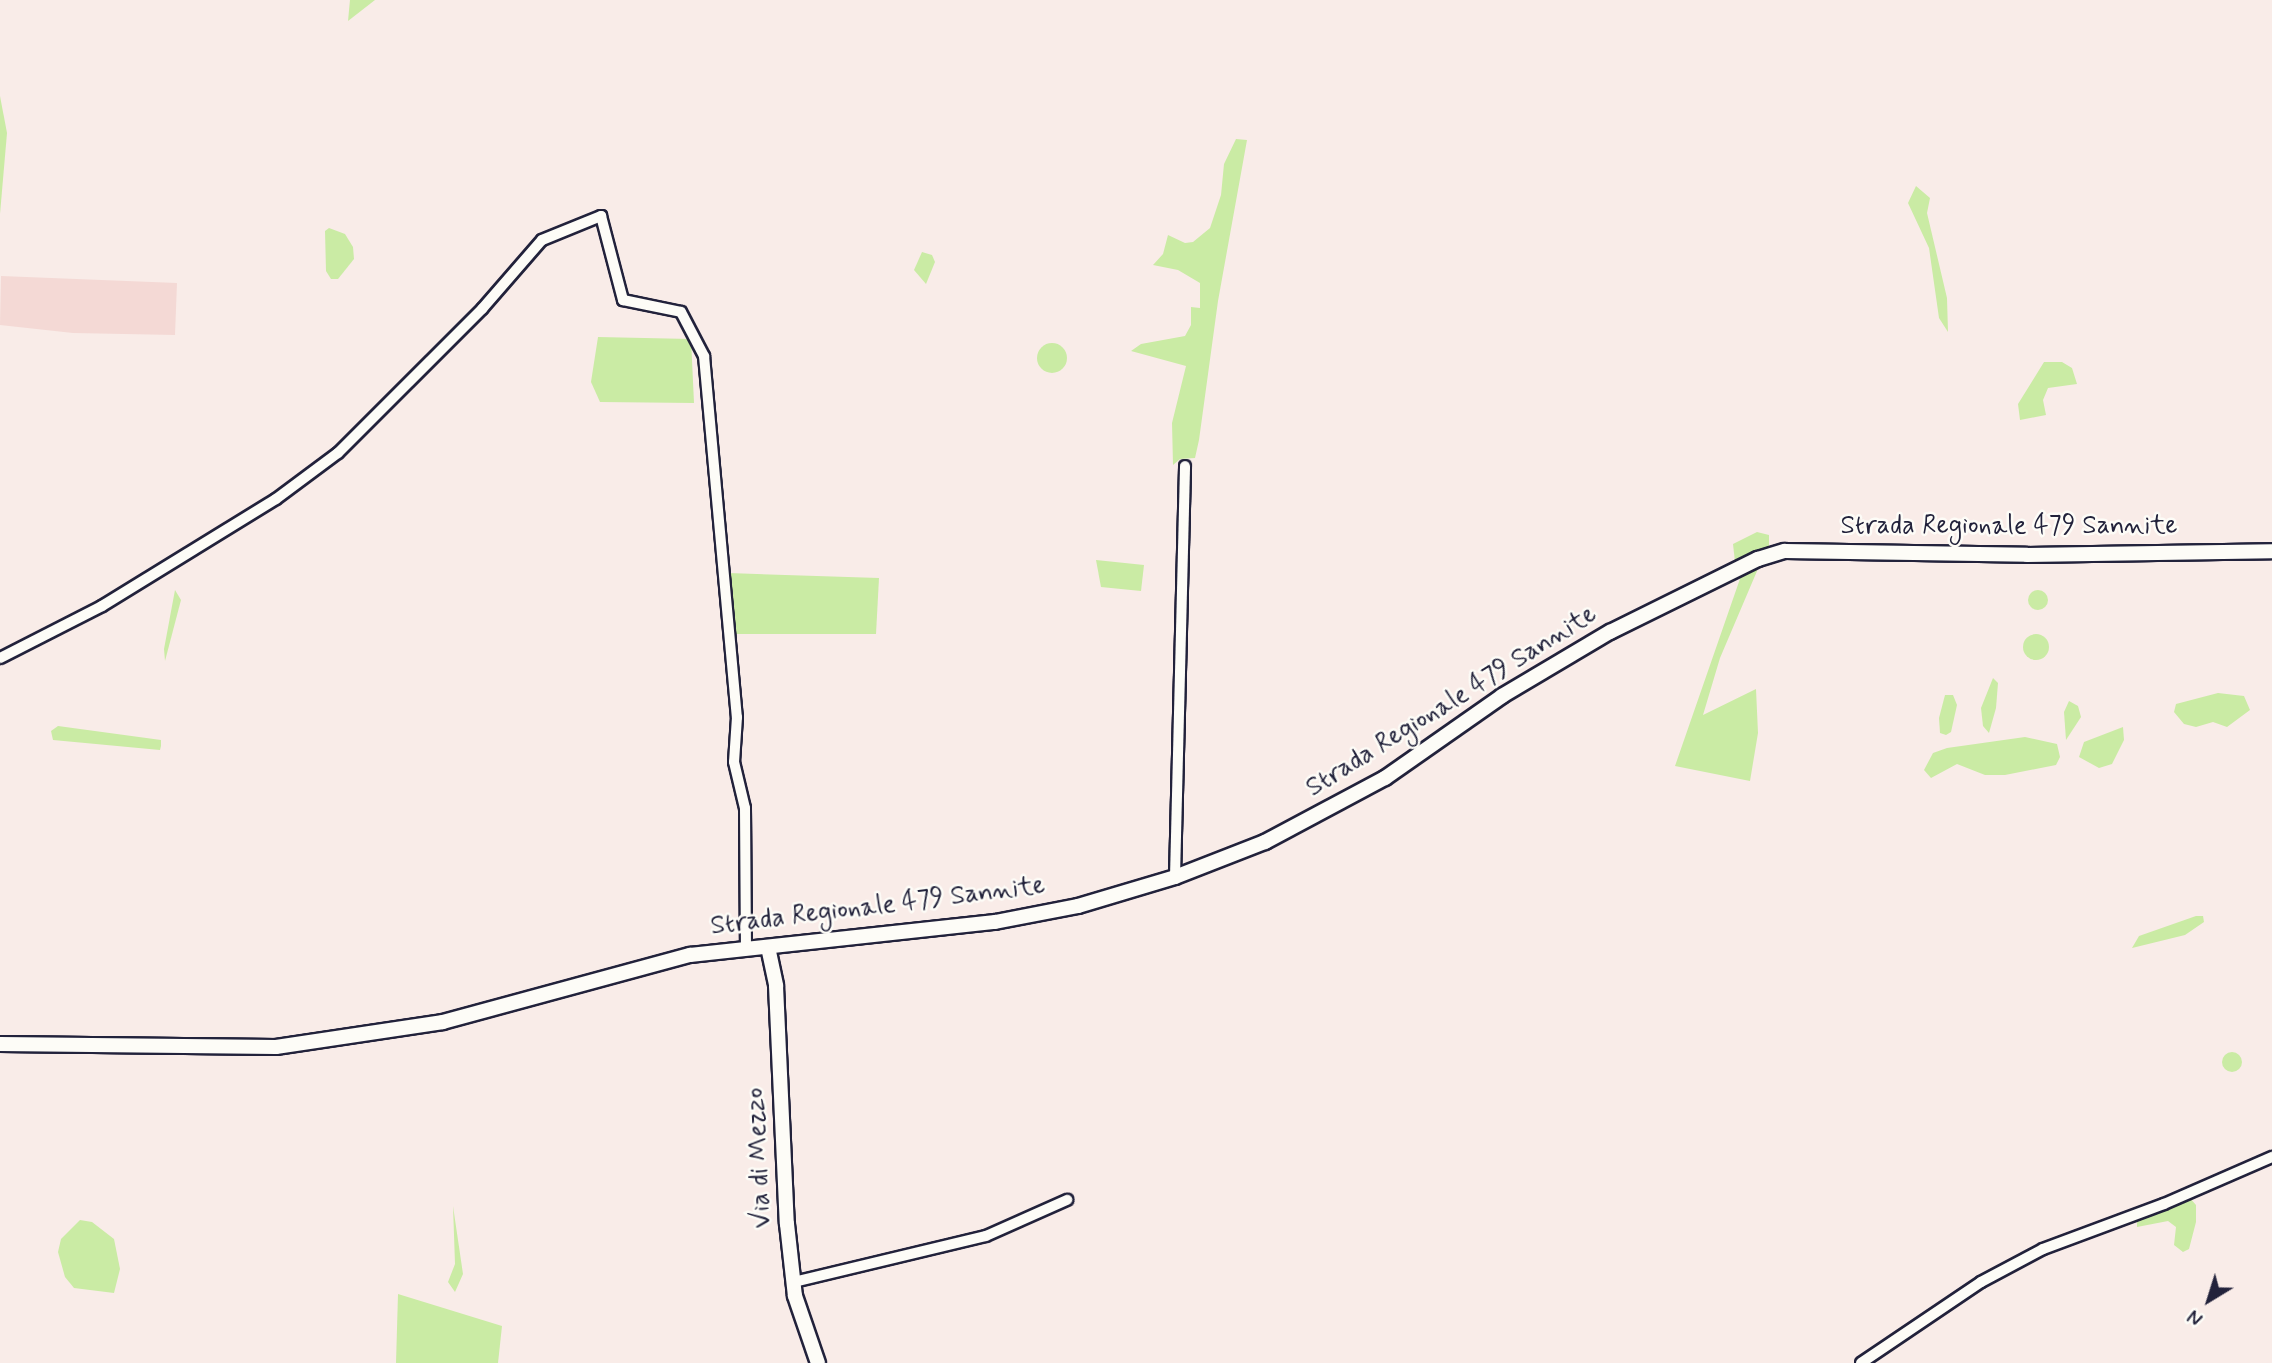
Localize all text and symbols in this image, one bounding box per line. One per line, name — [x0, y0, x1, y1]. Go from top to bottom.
street label: Strada Regionale 479 Sannite — [1838, 511, 2180, 543]
street label: Strada Regionale 479 Sannite — [1299, 598, 1605, 806]
street label: Strada Regionale 479 Sannite — [707, 871, 1049, 943]
street label: Via di Mezzo — [741, 1087, 779, 1229]
north arrow — [2174, 1265, 2244, 1335]
text: N — [2183, 1303, 2208, 1331]

